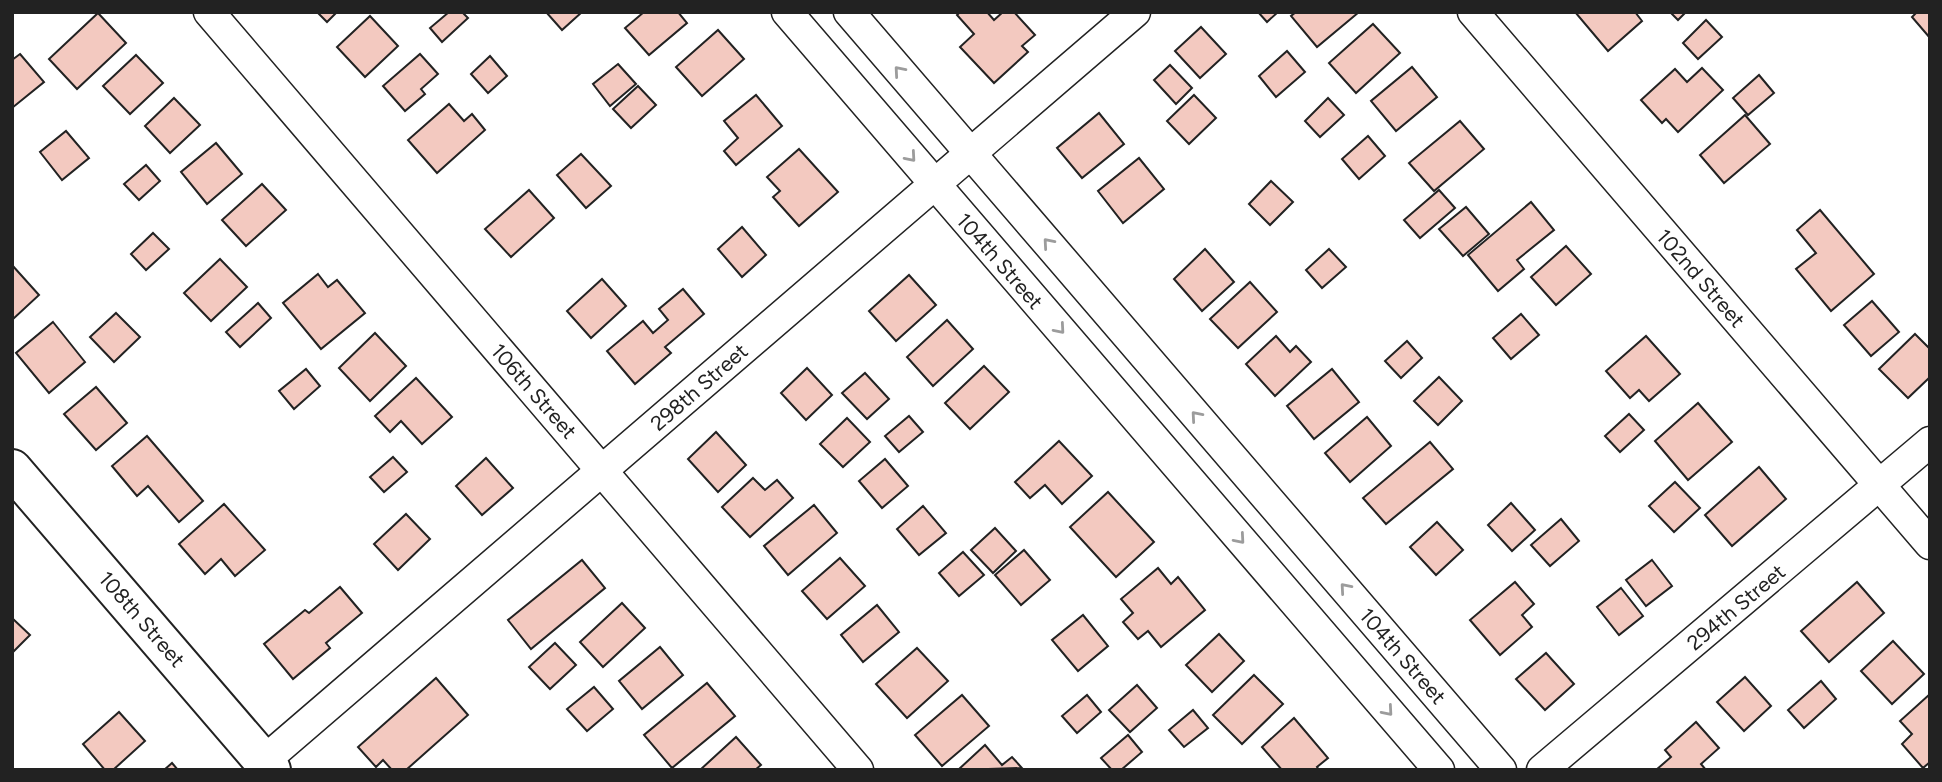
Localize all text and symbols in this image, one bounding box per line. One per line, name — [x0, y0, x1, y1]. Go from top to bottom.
one-way arrow — [895, 66, 907, 79]
one-way arrow — [903, 149, 915, 162]
street label: 104th Street — [952, 208, 1048, 314]
street label: 102nd Street — [1652, 224, 1750, 332]
one-way arrow — [1044, 238, 1056, 251]
one-way arrow — [1052, 321, 1064, 334]
street label: 106th Street — [486, 338, 582, 444]
street label: 298th Street — [645, 338, 753, 436]
one-way arrow — [1192, 411, 1204, 424]
one-way arrow — [1232, 531, 1244, 544]
street label: 294th Street — [1682, 559, 1790, 655]
street label: 108th Street — [94, 566, 190, 672]
one-way arrow — [1341, 583, 1353, 596]
street label: 104th Street — [1355, 603, 1451, 709]
one-way arrow — [1380, 703, 1392, 716]

